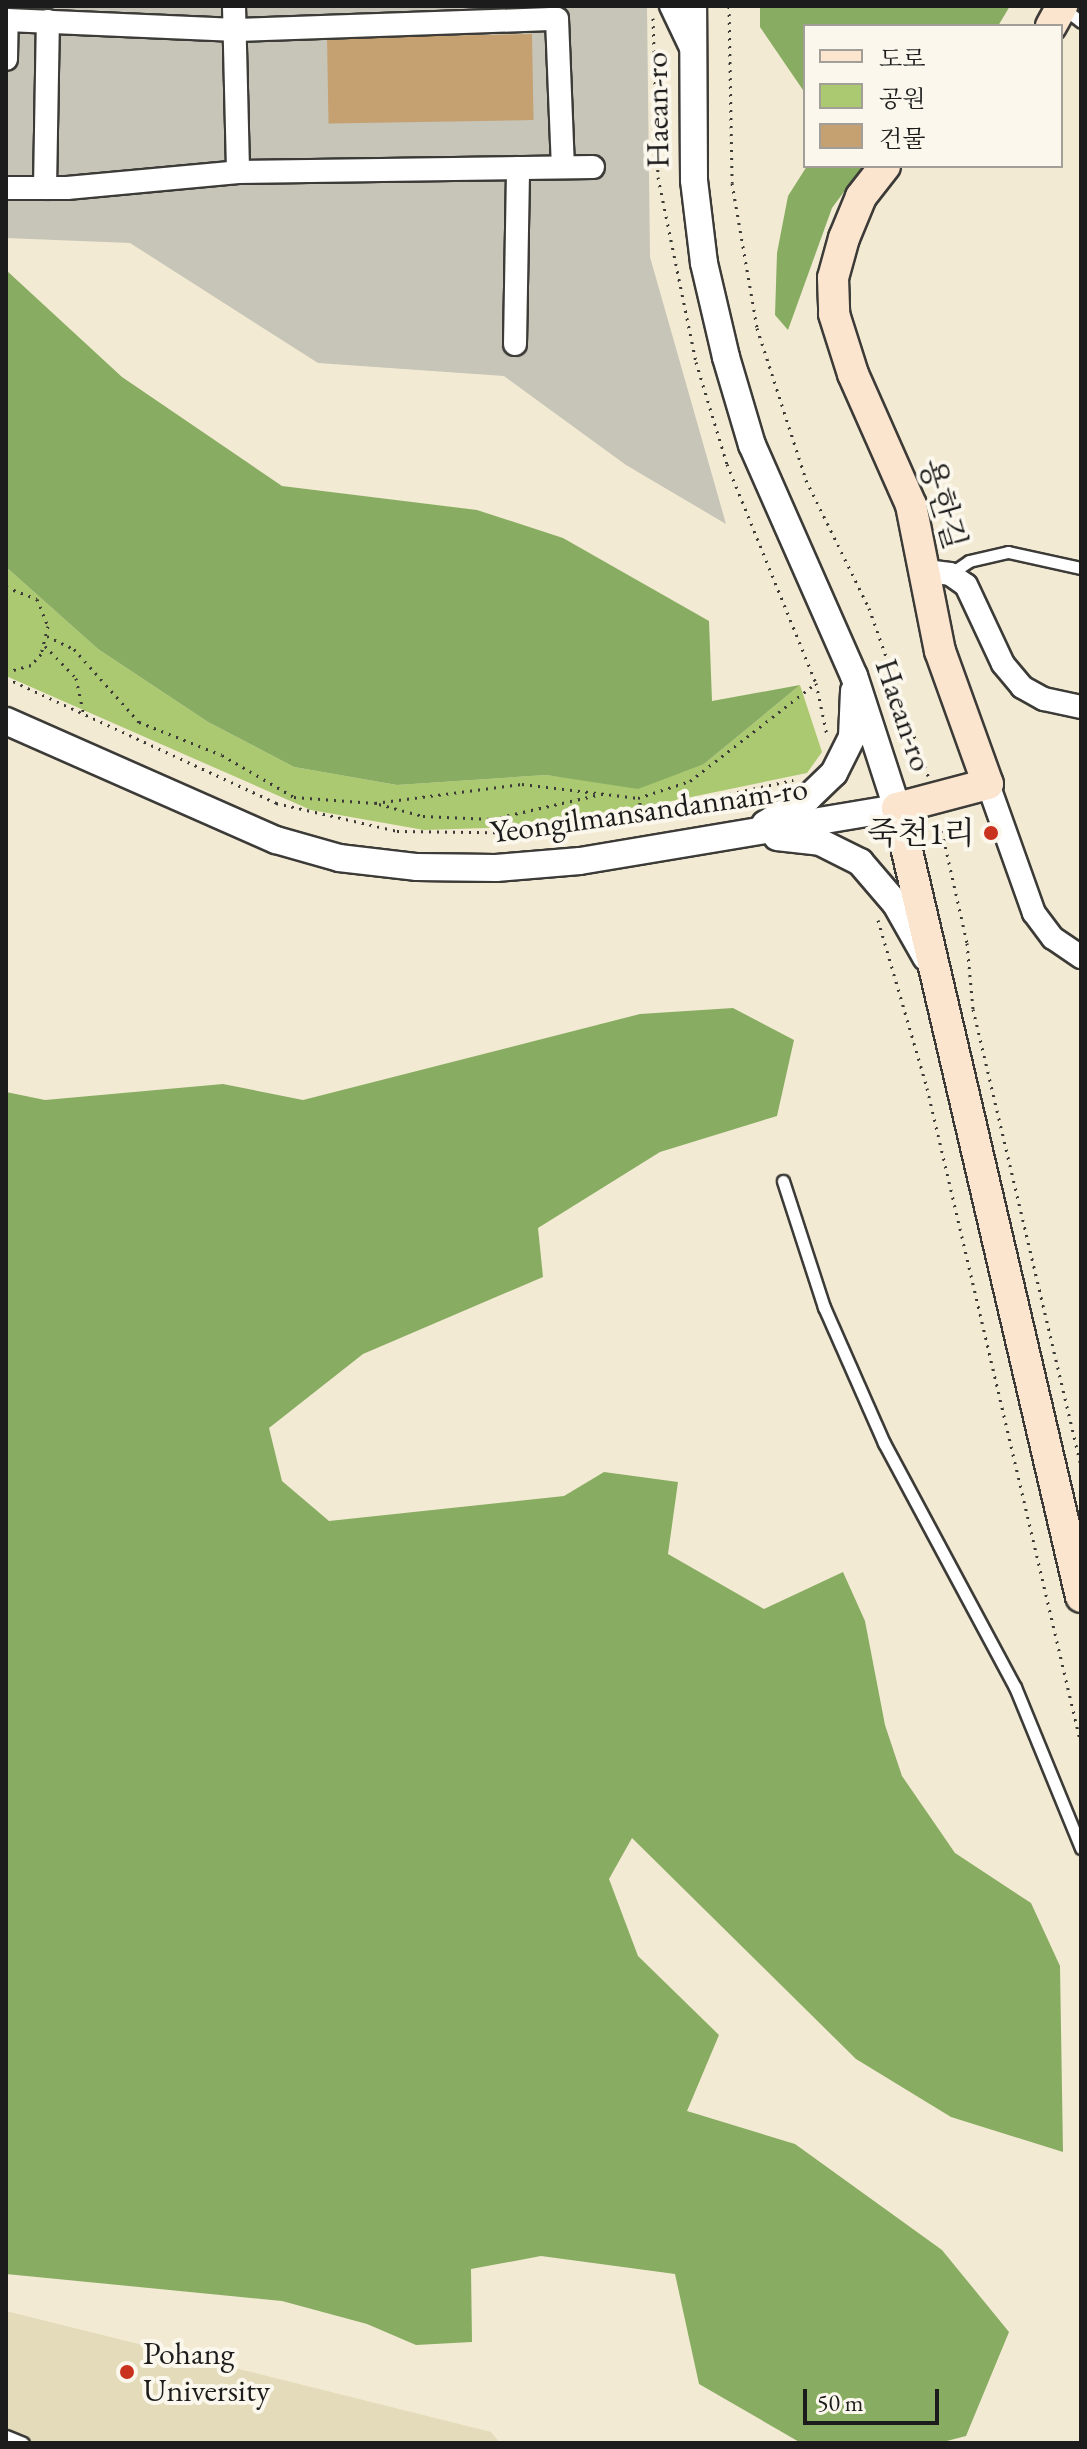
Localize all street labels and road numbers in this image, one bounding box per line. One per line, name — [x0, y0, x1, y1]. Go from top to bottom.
street label: Haean-ro — [637, 52, 677, 168]
street label: 용한길 — [912, 454, 974, 554]
street label: Haean-ro — [867, 654, 941, 776]
street label: Yeongilmansandannam-ro — [488, 769, 810, 851]

